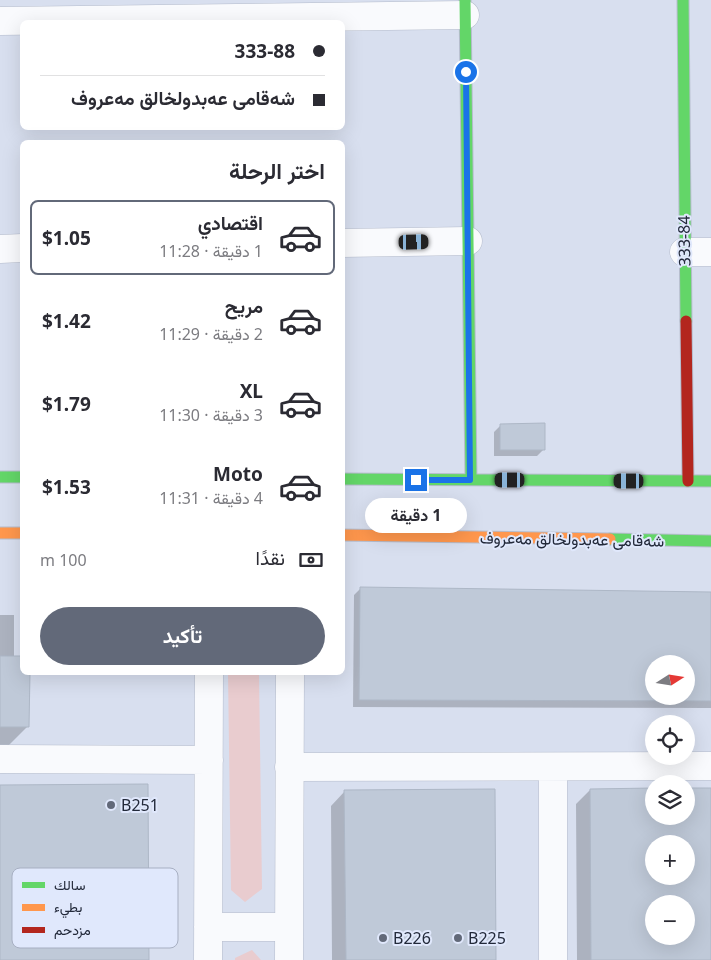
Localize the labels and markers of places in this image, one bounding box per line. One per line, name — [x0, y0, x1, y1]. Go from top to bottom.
place label: B251 — [121, 794, 159, 816]
marker: B251 — [105, 799, 117, 811]
place label: B226 — [393, 927, 431, 949]
place label: B225 — [468, 927, 506, 949]
marker: B226 — [377, 932, 389, 944]
marker: B225 — [452, 932, 464, 944]

